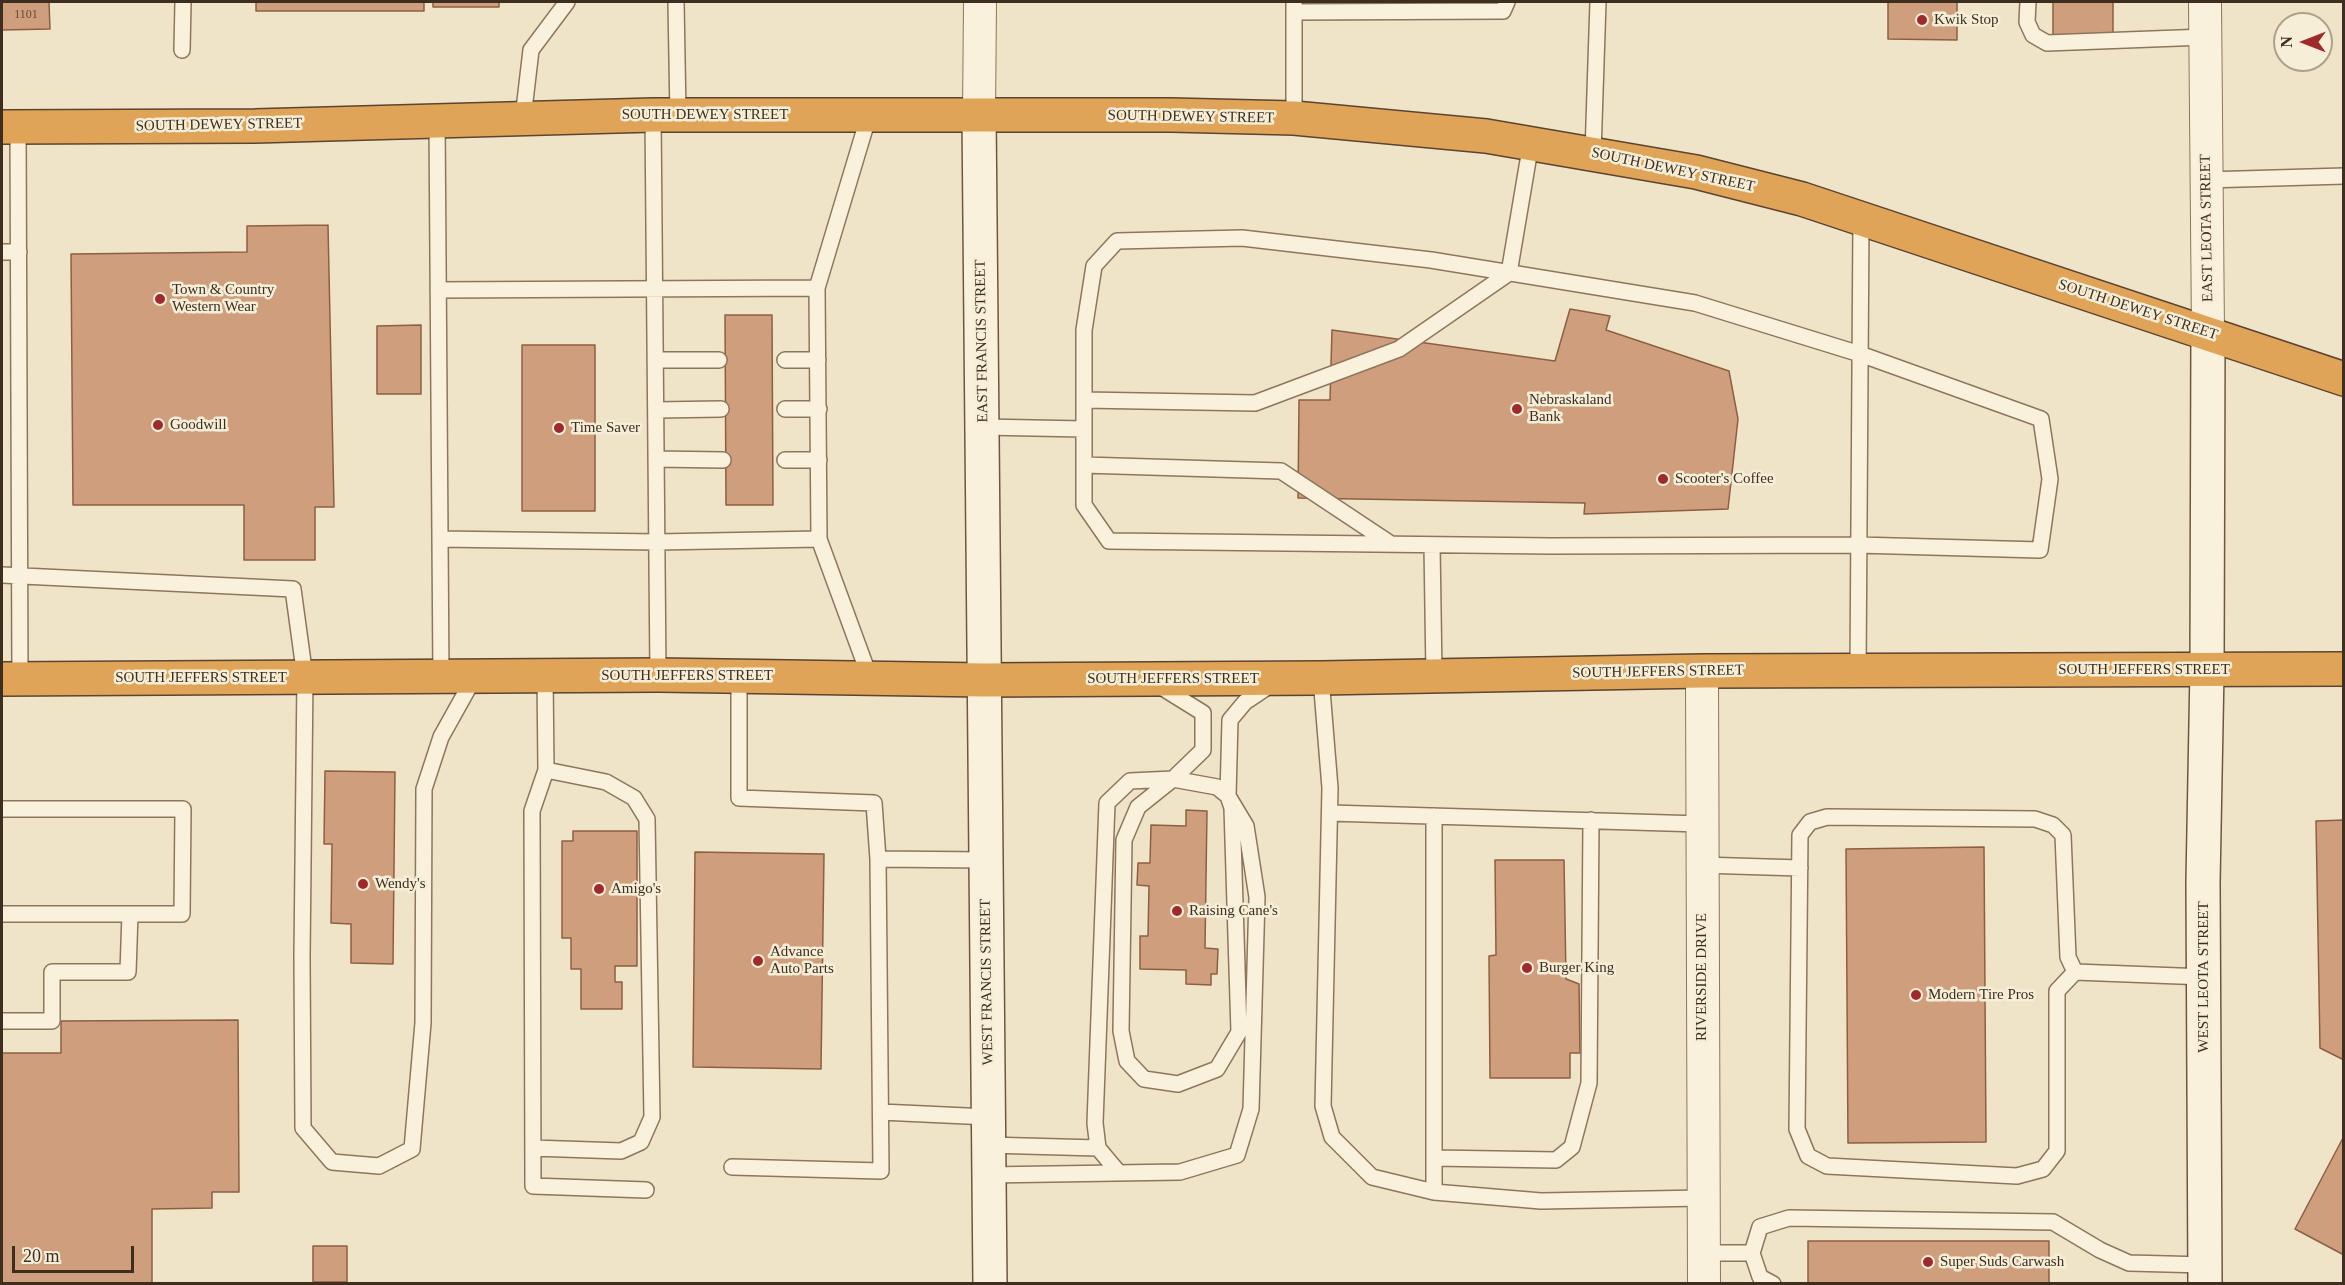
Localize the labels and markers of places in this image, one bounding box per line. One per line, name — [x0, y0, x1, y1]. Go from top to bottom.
place label: Kwik Stop — [1934, 11, 1999, 29]
marker: Kwik Stop — [1915, 13, 1929, 27]
place label: Town & Country Western Wear — [172, 281, 274, 316]
marker: Town & Country Western Wear — [153, 292, 167, 306]
place label: Nebraskaland Bank — [1529, 391, 1611, 426]
marker: Nebraskaland Bank — [1510, 402, 1524, 416]
place label: Goodwill — [170, 416, 227, 434]
marker: Goodwill — [151, 418, 165, 432]
place label: Time Saver — [571, 419, 640, 437]
marker: Time Saver — [552, 421, 566, 435]
place label: Scooter's Coffee — [1675, 470, 1774, 488]
marker: Scooter's Coffee — [1656, 472, 1670, 486]
place label: Wendy's — [375, 875, 426, 893]
marker: Wendy's — [356, 877, 370, 891]
place label: Amigo's — [611, 880, 661, 898]
marker: Amigo's — [592, 882, 606, 896]
place label: Raising Cane's — [1189, 902, 1278, 920]
marker: Raising Cane's — [1170, 904, 1184, 918]
place label: Advance Auto Parts — [770, 943, 834, 978]
marker: Advance Auto Parts — [751, 954, 765, 968]
place label: Burger King — [1539, 959, 1614, 977]
marker: Burger King — [1520, 961, 1534, 975]
place label: Modern Tire Pros — [1928, 986, 2034, 1004]
marker: Modern Tire Pros — [1909, 988, 1923, 1002]
place label: Super Suds Carwash — [1940, 1253, 2064, 1271]
marker: Super Suds Carwash — [1921, 1255, 1935, 1269]

